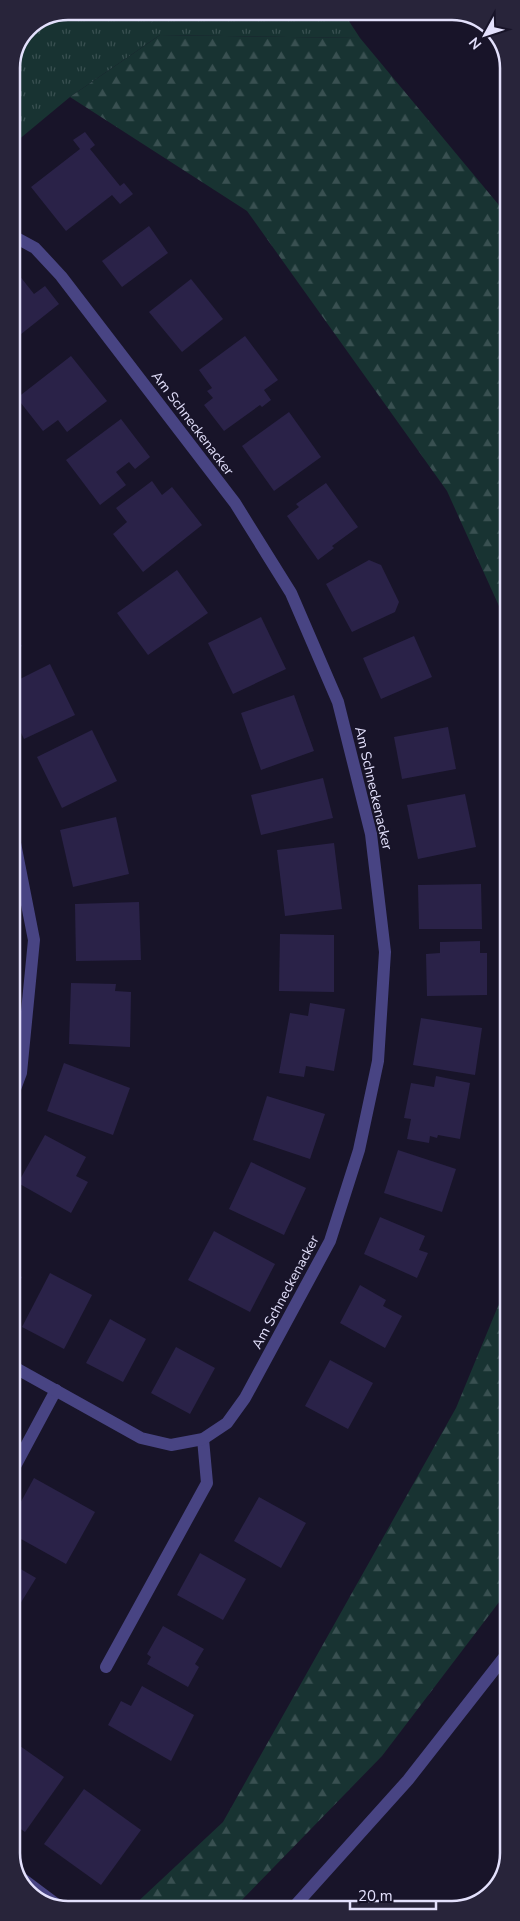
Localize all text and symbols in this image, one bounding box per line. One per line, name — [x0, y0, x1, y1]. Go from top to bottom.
north arrow — [460, 10, 510, 60]
text: N — [465, 33, 486, 53]
street label: Am Schneckenacker — [147, 367, 238, 479]
street label: Am Schneckenacker — [350, 725, 397, 852]
street label: Am Schneckenacker — [247, 1232, 323, 1352]
scale bar — [350, 1878, 436, 1910]
text: 20 m — [358, 1886, 393, 1906]

